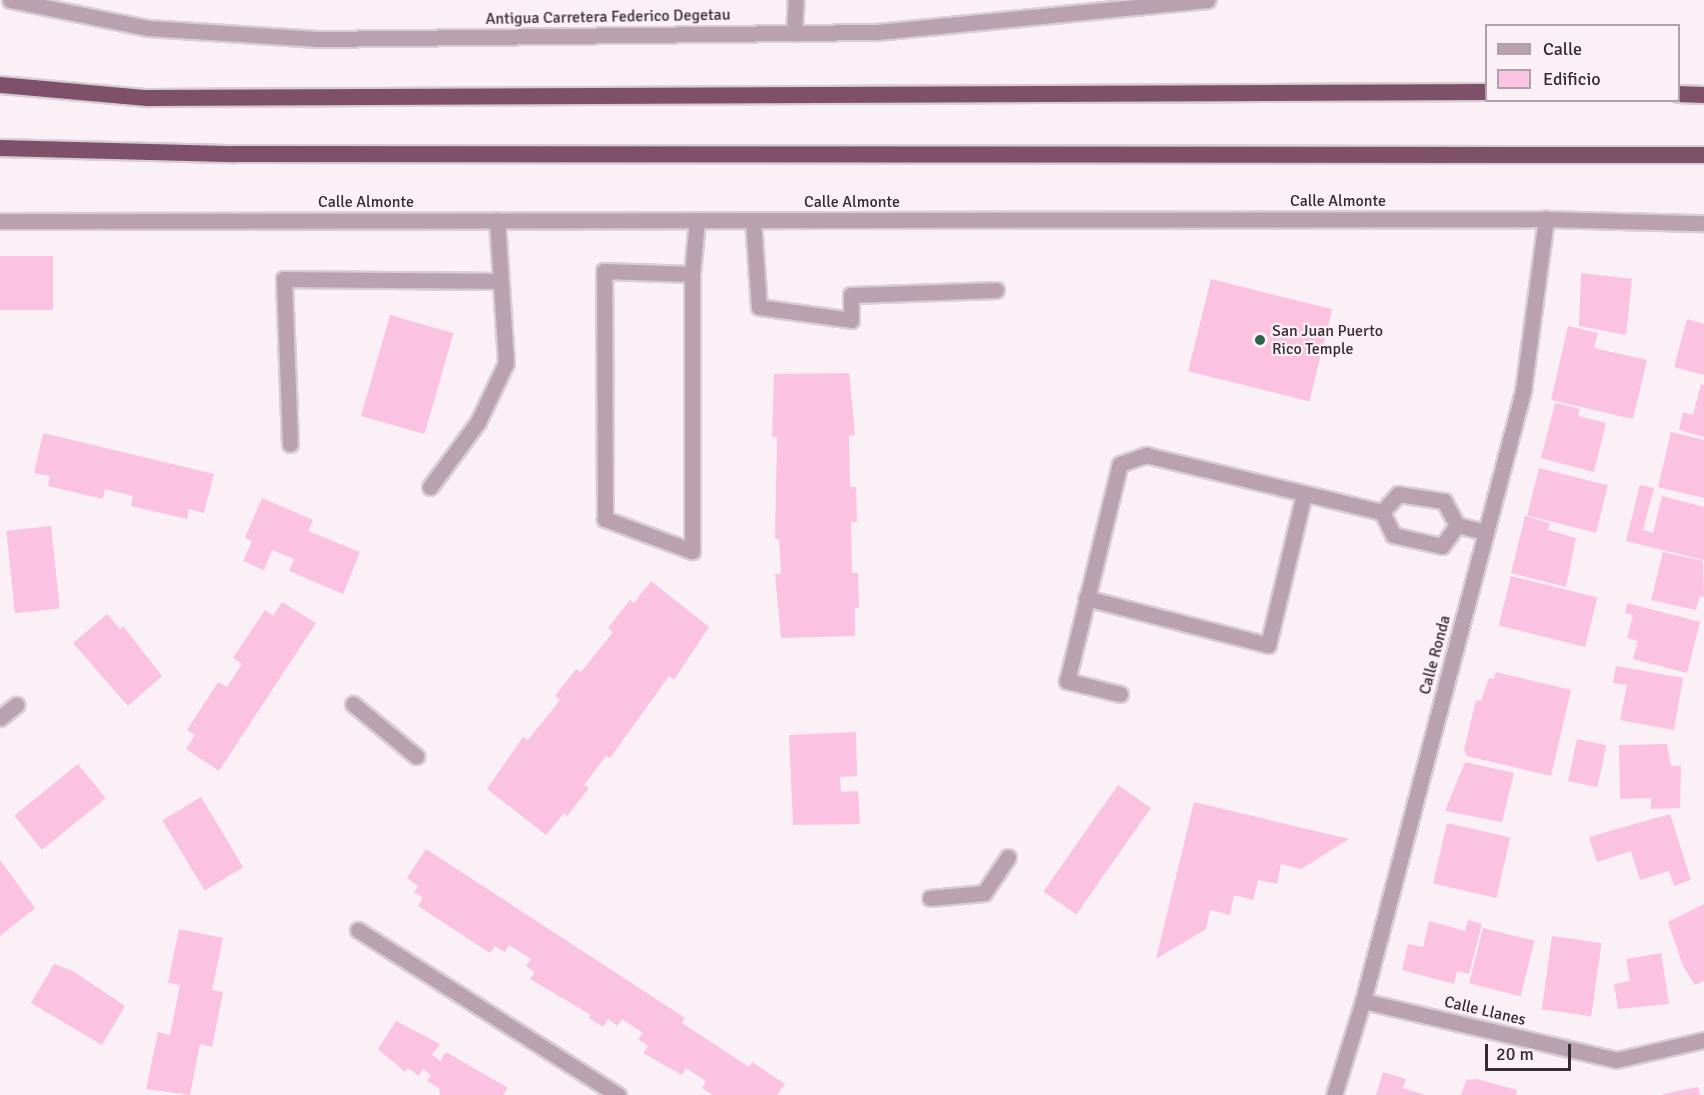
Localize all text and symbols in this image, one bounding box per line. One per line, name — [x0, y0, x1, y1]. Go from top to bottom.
street label: Antigua Carretera Federico Degetau — [485, 5, 731, 29]
legend — [1485, 24, 1680, 102]
text: Calle — [1543, 38, 1582, 60]
text: Edificio — [1543, 68, 1601, 90]
street label: Calle Almonte — [1290, 191, 1386, 211]
street label: Calle Almonte — [318, 192, 414, 212]
street label: Calle Almonte — [804, 192, 900, 212]
place label: San Juan Puerto Rico Temple — [1272, 321, 1383, 359]
marker: San Juan Puerto Rico Temple — [1253, 333, 1267, 347]
street label: Calle Ronda — [1415, 613, 1455, 697]
street label: Calle Llanes — [1442, 992, 1528, 1030]
scale bar — [1488, 1032, 1574, 1070]
text: 20 m — [1496, 1043, 1534, 1065]

